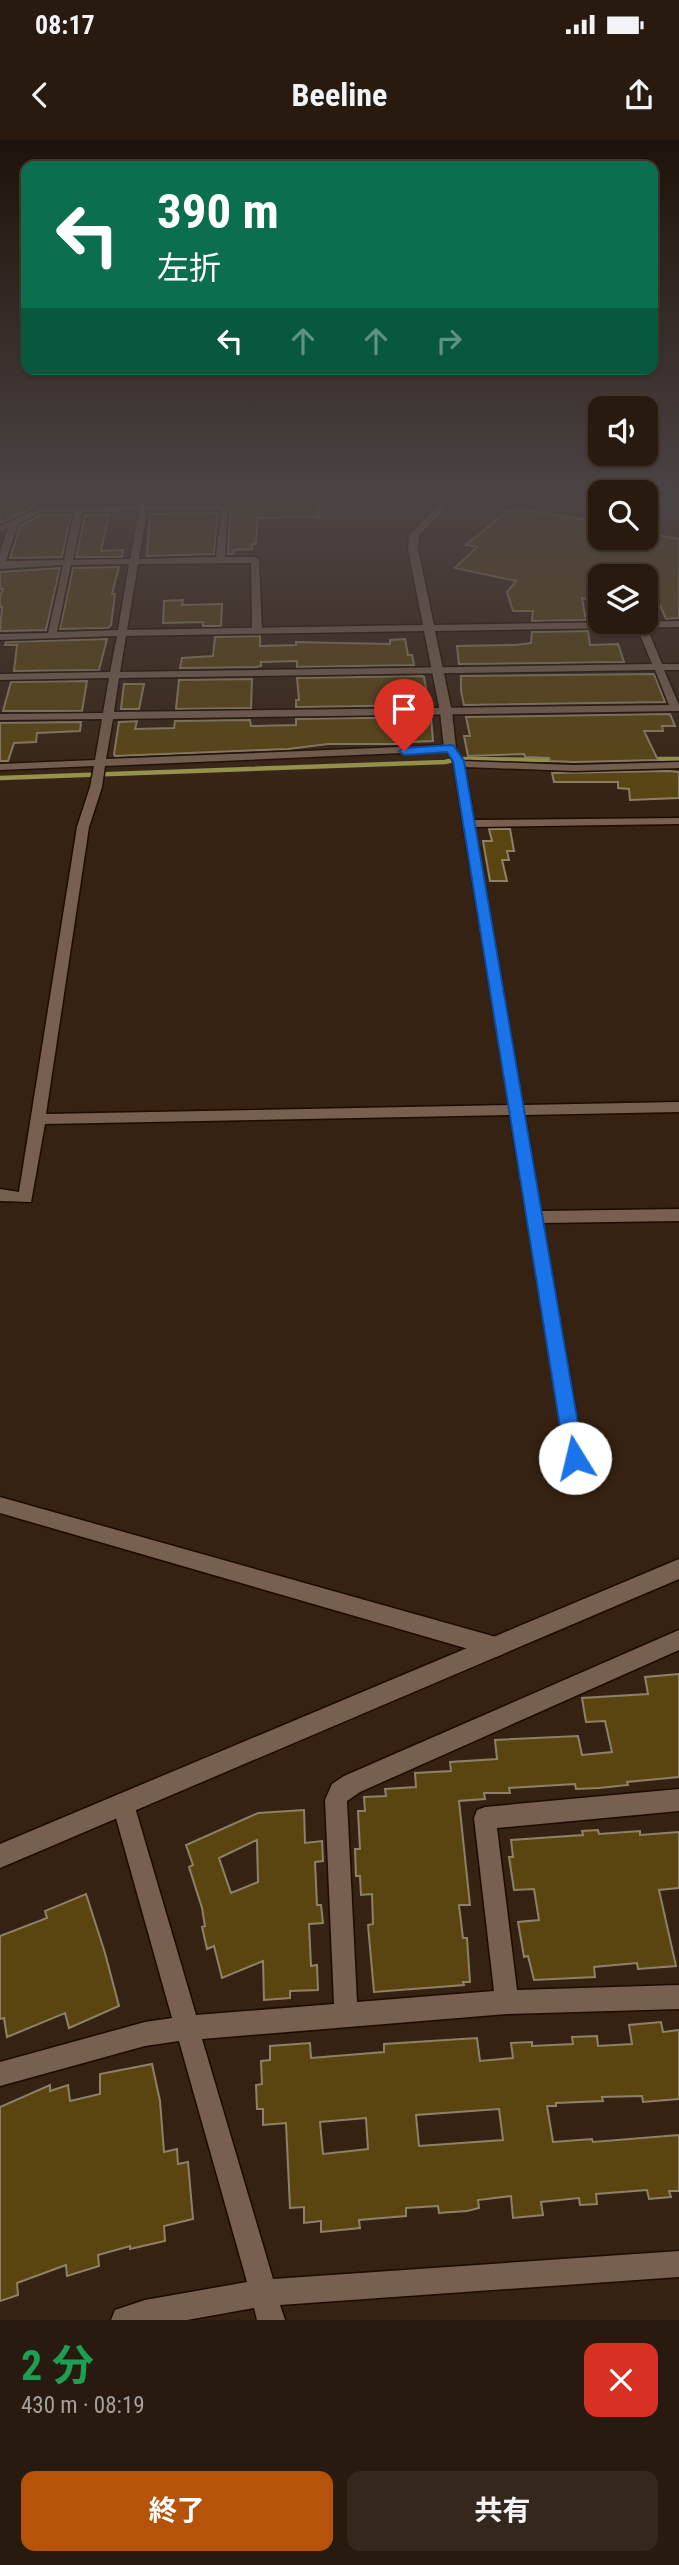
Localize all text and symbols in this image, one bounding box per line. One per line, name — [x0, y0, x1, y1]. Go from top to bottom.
text: 08:17 — [35, 10, 95, 40]
icon: back — [21, 76, 59, 114]
text: Beeline — [292, 76, 387, 114]
icon: share — [620, 76, 658, 114]
text: 390 m — [157, 183, 279, 240]
icon: left — [42, 189, 133, 280]
text: 左折 — [157, 249, 221, 287]
icon: left — [211, 322, 249, 360]
icon: ahead — [284, 322, 322, 360]
icon: ahead — [357, 322, 395, 360]
icon: right — [430, 322, 468, 360]
map controls — [588, 396, 658, 634]
button: sound — [588, 396, 658, 466]
button: search — [588, 480, 658, 550]
button: layers — [588, 564, 658, 634]
pin — [374, 679, 434, 751]
icon: arrive — [385, 690, 423, 728]
position arrow — [538, 1421, 612, 1495]
text: 2 分 — [21, 2341, 94, 2390]
button: close — [584, 2343, 658, 2417]
text: 430 m · 08:19 — [21, 2392, 145, 2419]
button: 終了 — [21, 2471, 333, 2551]
button: 共有 — [347, 2471, 658, 2551]

